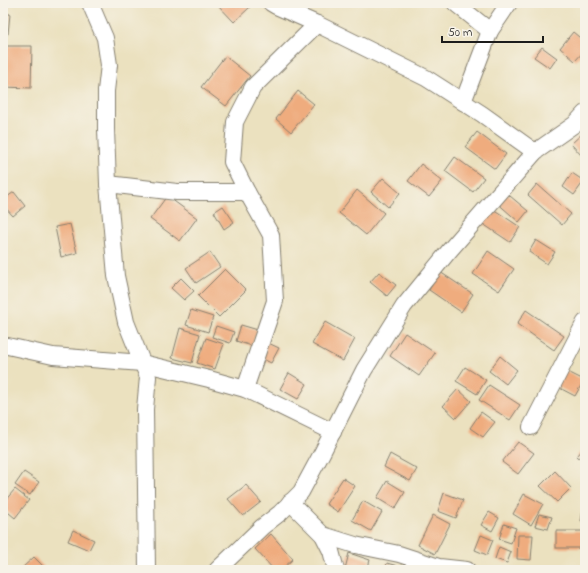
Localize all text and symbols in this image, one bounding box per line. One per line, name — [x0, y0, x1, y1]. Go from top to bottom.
scale bar — [442, 18, 543, 44]
text: 50 m — [448, 24, 472, 42]

